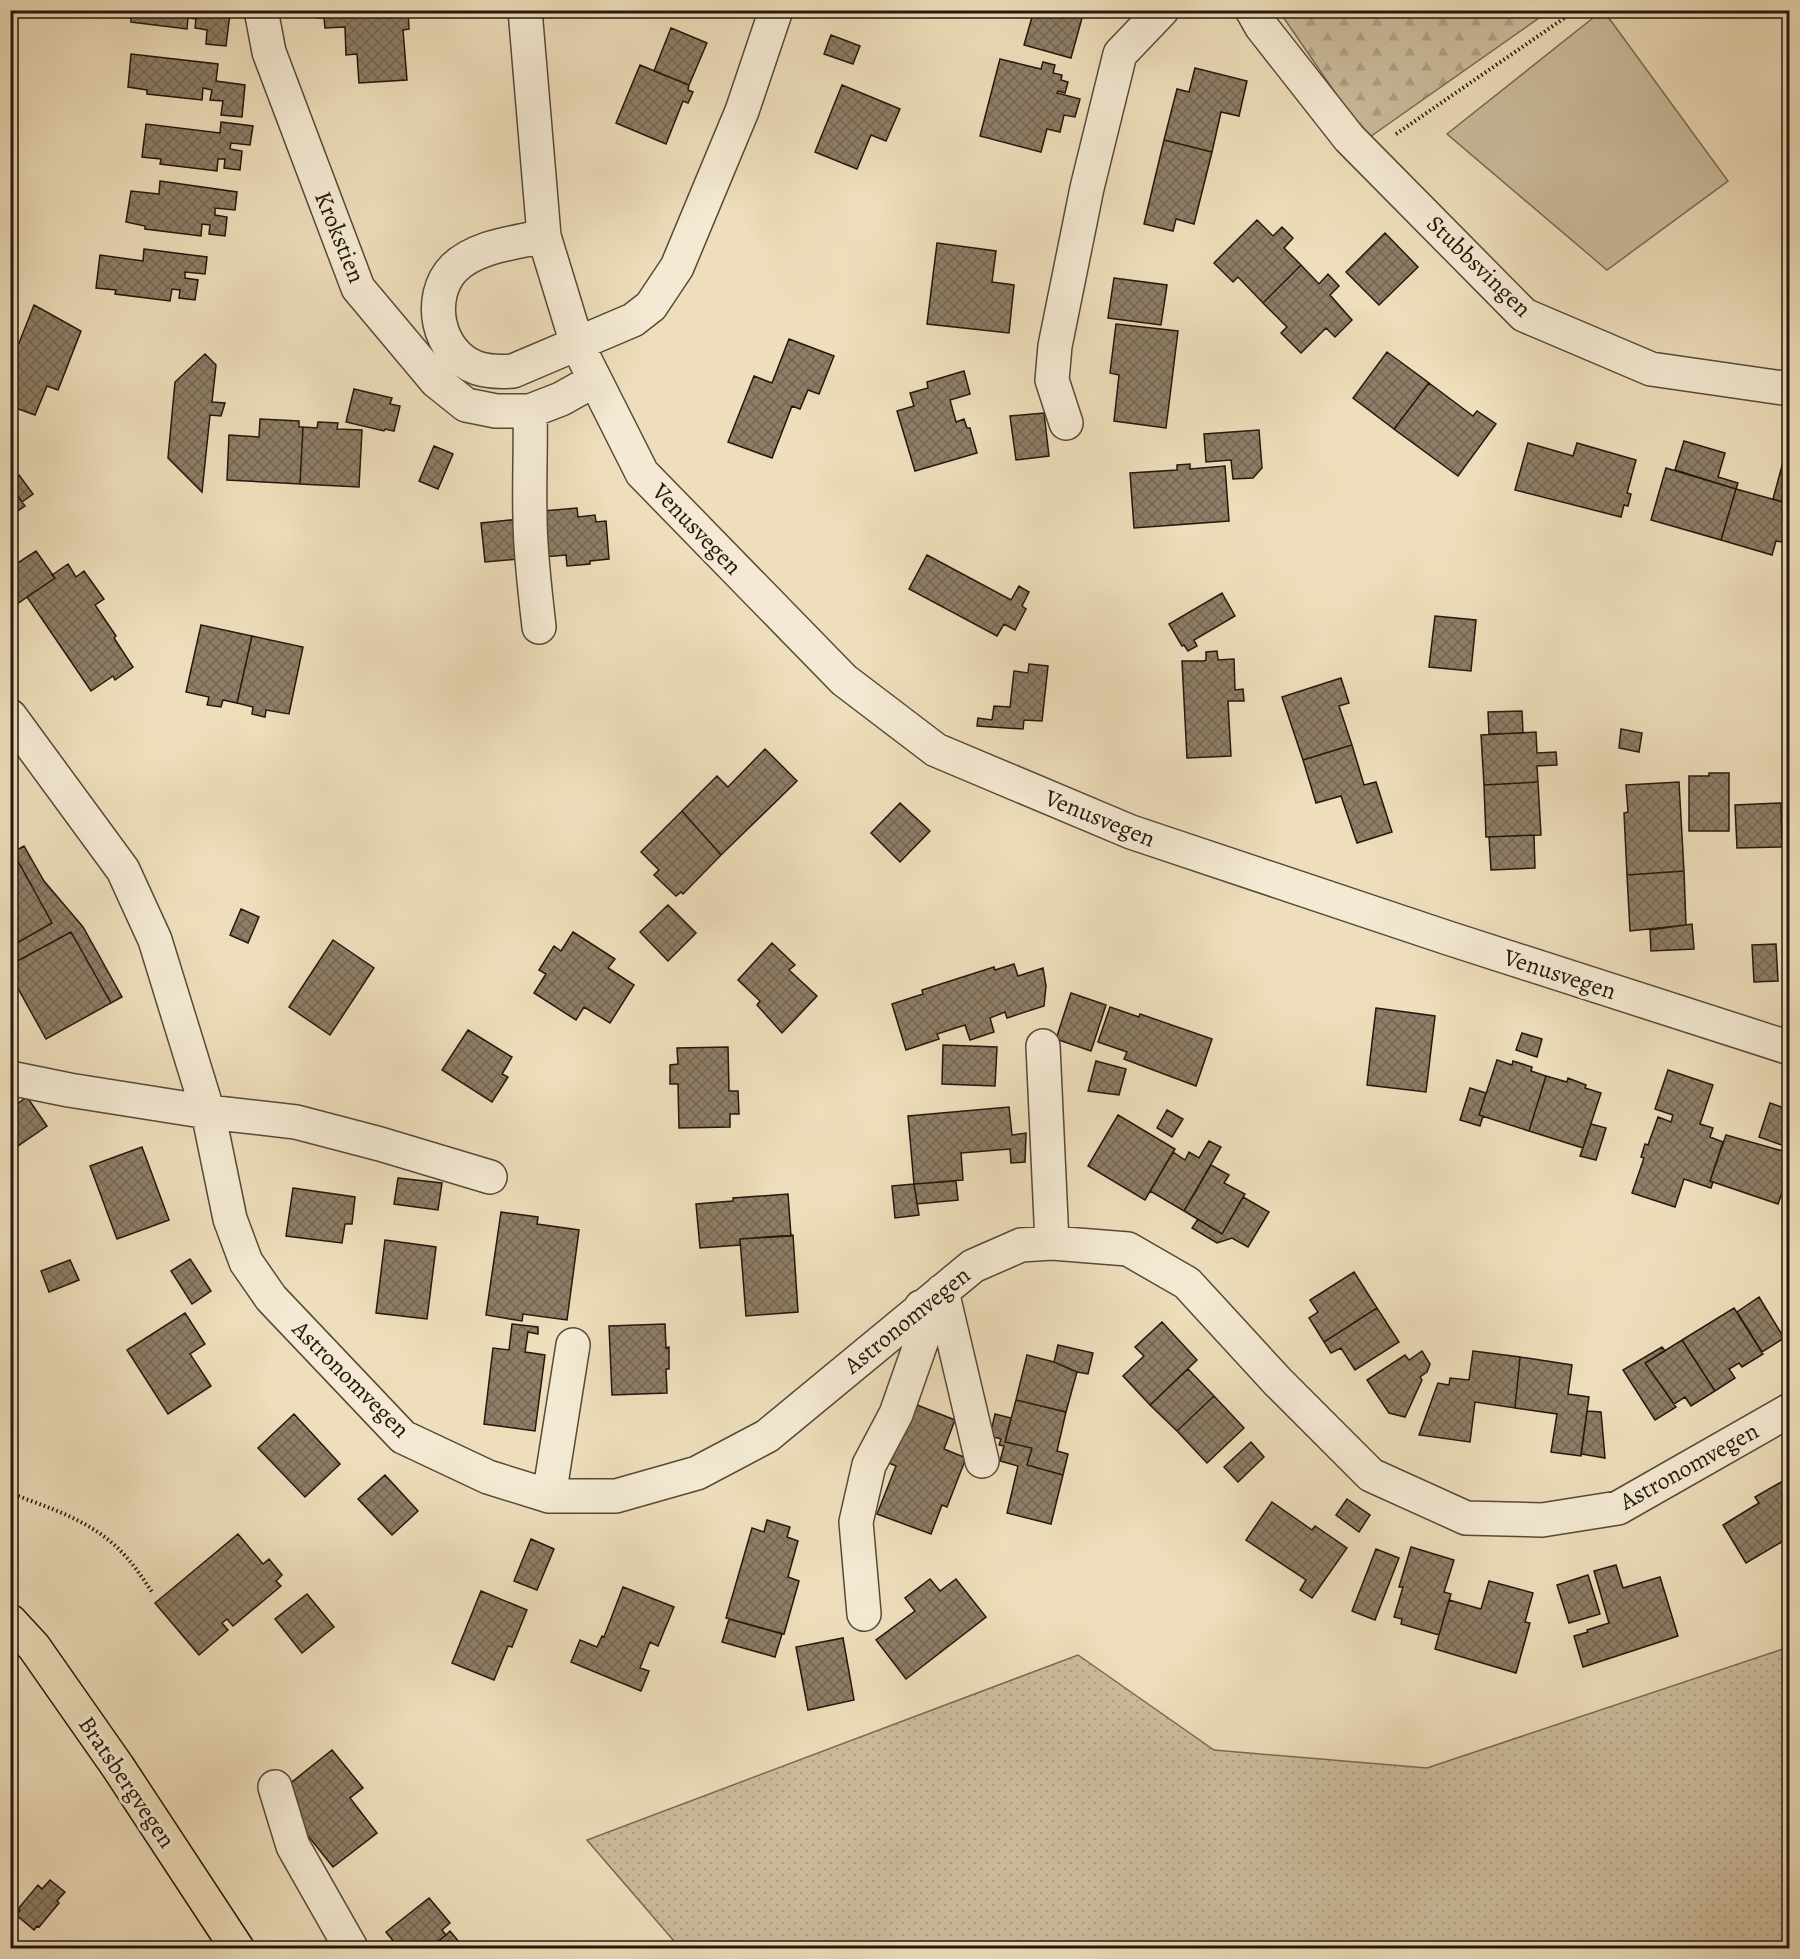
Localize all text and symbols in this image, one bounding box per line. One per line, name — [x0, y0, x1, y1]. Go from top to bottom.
street label: Krokstien — [307, 186, 373, 288]
street label: Stubbsvingen — [1420, 208, 1538, 324]
street label: Venusvegen — [644, 475, 749, 582]
street label: Venusvegen — [1039, 781, 1160, 855]
street label: Venusvegen — [1499, 941, 1620, 1007]
street label: Astronomvegen — [836, 1259, 977, 1381]
street label: Astronomvegen — [285, 1313, 417, 1445]
street label: Astronomvegen — [1613, 1415, 1764, 1518]
street label: Bratsbergvegen — [71, 1710, 183, 1854]

